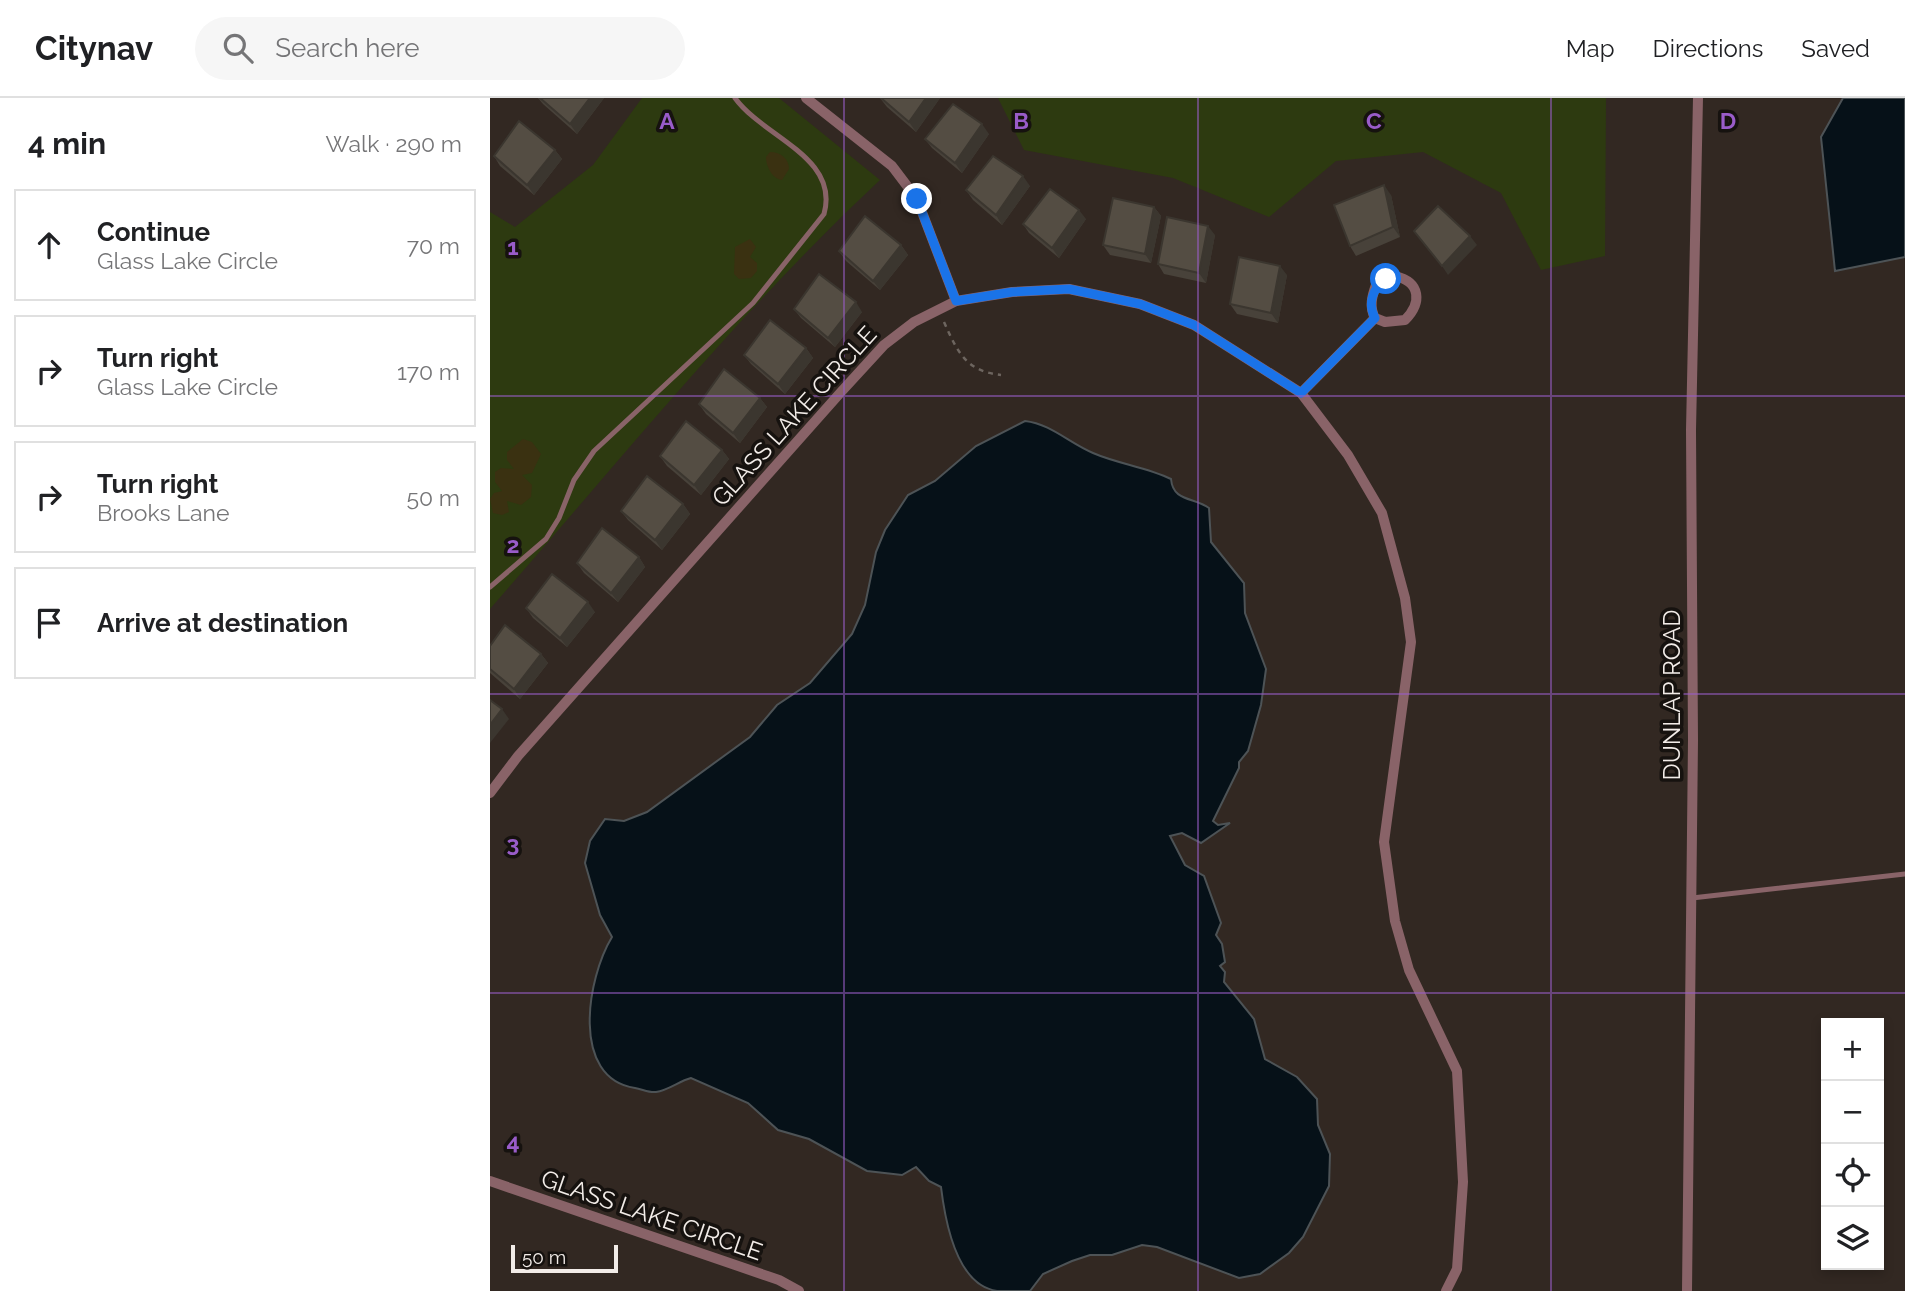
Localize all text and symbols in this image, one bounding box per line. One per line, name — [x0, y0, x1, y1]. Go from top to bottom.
search box — [195, 17, 685, 80]
text: Citynav — [35, 29, 153, 68]
icon: search — [219, 29, 257, 67]
text: Search here — [275, 33, 420, 63]
text: Map — [1566, 34, 1615, 63]
text: Directions — [1653, 34, 1763, 63]
text: Saved — [1801, 34, 1870, 63]
text: A — [659, 107, 675, 134]
text: B — [1013, 107, 1029, 134]
text: C — [1366, 107, 1382, 134]
text: D — [1720, 107, 1736, 134]
text: 4 min — [28, 126, 106, 161]
text: Walk · 290 m — [326, 130, 462, 157]
route end — [901, 183, 932, 214]
text: Continue — [97, 217, 210, 247]
icon: ahead — [30, 226, 68, 264]
text: 70 m — [407, 232, 460, 259]
text: 1 — [507, 233, 519, 260]
text: Glass Lake Circle — [97, 247, 278, 274]
route start — [1370, 263, 1401, 294]
street label: GLASS LAKE CIRCLE — [706, 320, 882, 512]
text: Turn right — [97, 343, 218, 373]
icon: right — [30, 352, 68, 390]
text: 170 m — [397, 358, 460, 385]
text: Glass Lake Circle — [97, 373, 278, 400]
text: Turn right — [97, 469, 218, 499]
icon: right — [30, 478, 68, 516]
text: 50 m — [406, 484, 460, 511]
text: Brooks Lane — [97, 499, 229, 526]
text: 2 — [507, 531, 519, 558]
icon: arrive — [30, 604, 68, 642]
text: Arrive at destination — [97, 608, 348, 638]
street label: DUNLAP ROAD — [1657, 610, 1686, 780]
text: 3 — [507, 830, 519, 857]
map controls — [1821, 1018, 1884, 1270]
button: + — [1821, 1018, 1884, 1081]
button: − — [1821, 1081, 1884, 1144]
text: 4 — [506, 1128, 520, 1155]
button: locate — [1821, 1144, 1884, 1207]
street label: GLASS LAKE CIRCLE — [538, 1164, 766, 1266]
button: layers — [1821, 1207, 1884, 1270]
scale bar — [511, 1242, 618, 1274]
text: 50 m — [522, 1246, 566, 1268]

